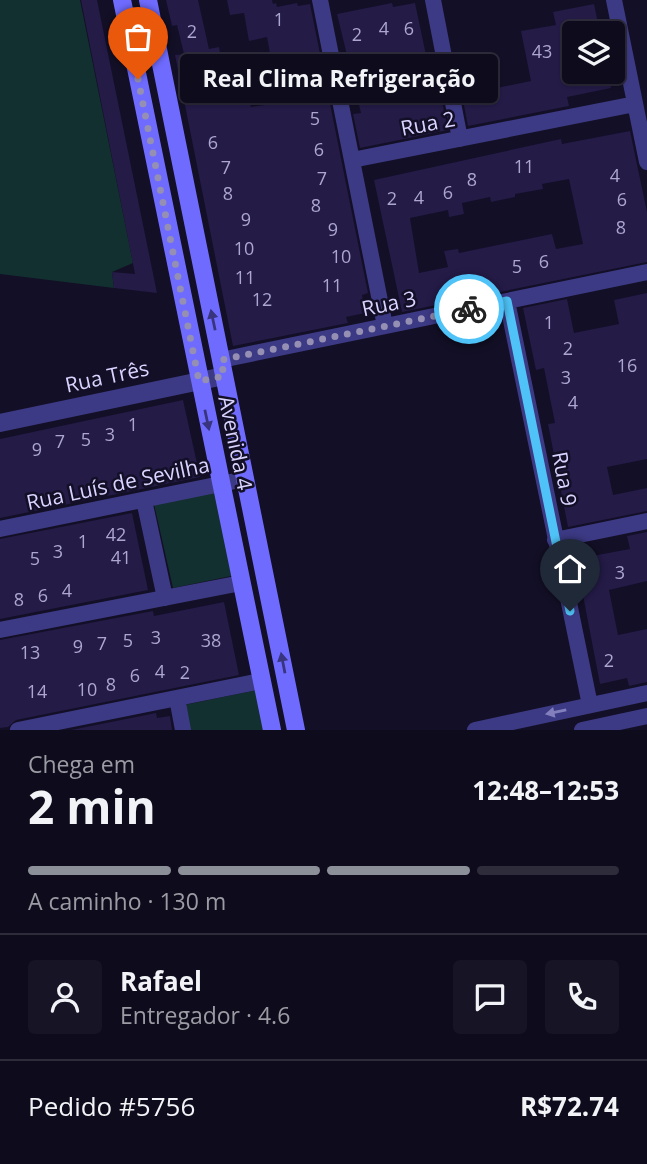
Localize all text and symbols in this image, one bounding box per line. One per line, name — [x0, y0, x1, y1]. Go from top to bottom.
pin — [108, 7, 168, 79]
house number: 1 — [274, 7, 284, 31]
house number: 4 — [379, 16, 389, 40]
house number: 6 — [404, 16, 414, 40]
icon: bag — [119, 18, 157, 56]
house number: 2 — [187, 19, 197, 43]
map controls — [562, 21, 625, 84]
button: layers — [562, 21, 625, 84]
house number: 2 — [352, 22, 362, 46]
house number: 43 — [532, 39, 552, 63]
callout: Real Clima Refrigeração — [180, 55, 499, 104]
text: Real Clima Refrigeração — [203, 62, 475, 94]
street label: Rua 2 — [398, 104, 457, 142]
house number: 5 — [310, 106, 320, 130]
house number: 6 — [208, 130, 218, 154]
house number: 6 — [314, 137, 324, 161]
house number: 11 — [514, 154, 534, 178]
house number: 7 — [221, 155, 231, 179]
house number: 4 — [610, 163, 620, 187]
house number: 7 — [317, 166, 327, 190]
house number: 8 — [467, 167, 477, 191]
house number: 6 — [443, 180, 453, 204]
house number: 8 — [223, 181, 233, 205]
house number: 4 — [414, 185, 424, 209]
house number: 2 — [387, 186, 397, 210]
house number: 6 — [617, 187, 627, 211]
house number: 8 — [311, 193, 321, 217]
house number: 9 — [241, 207, 251, 231]
house number: 8 — [616, 215, 626, 239]
house number: 9 — [328, 217, 338, 241]
house number: 10 — [234, 236, 254, 260]
house number: 10 — [331, 244, 351, 268]
house number: 6 — [539, 249, 549, 273]
house number: 5 — [512, 254, 522, 278]
house number: 11 — [235, 265, 255, 289]
house number: 11 — [322, 273, 342, 297]
courier — [434, 274, 504, 344]
street label: Rua 3 — [359, 284, 419, 322]
house number: 12 — [252, 287, 272, 311]
icon: bike — [450, 290, 488, 328]
one-way arrow — [207, 309, 218, 331]
house number: 1 — [544, 310, 554, 334]
house number: 2 — [563, 336, 573, 360]
street label: Rua Três — [62, 353, 151, 399]
house number: 16 — [617, 353, 637, 377]
house number: 3 — [561, 365, 571, 389]
house number: 4 — [568, 390, 578, 414]
street label: Avenida 4 — [212, 393, 260, 493]
one-way arrow — [202, 409, 213, 431]
house number: 1 — [128, 412, 138, 436]
house number: 3 — [105, 422, 115, 446]
house number: 5 — [81, 427, 91, 451]
house number: 7 — [55, 429, 65, 453]
house number: 9 — [32, 437, 42, 461]
street label: Rua 9 — [546, 449, 584, 508]
street label: Rua Luís de Sevilha — [24, 450, 212, 516]
house number: 42 — [106, 522, 126, 546]
house number: 1 — [78, 529, 88, 553]
house number: 3 — [53, 539, 63, 563]
pin — [540, 539, 600, 611]
house number: 41 — [111, 545, 131, 569]
house number: 5 — [30, 546, 40, 570]
icon: home — [551, 550, 589, 588]
house number: 3 — [615, 560, 625, 584]
house number: 4 — [62, 578, 72, 602]
house number: 6 — [38, 583, 48, 607]
house number: 8 — [14, 587, 24, 611]
house number: 3 — [151, 625, 161, 649]
house number: 5 — [123, 628, 133, 652]
house number: 38 — [201, 628, 221, 652]
house number: 7 — [97, 631, 107, 655]
house number: 9 — [73, 634, 83, 658]
house number: 13 — [20, 640, 40, 664]
house number: 2 — [604, 648, 614, 672]
one-way arrow — [277, 652, 288, 674]
house number: 4 — [155, 659, 165, 683]
house number: 2 — [180, 660, 190, 684]
house number: 6 — [130, 663, 140, 687]
house number: 8 — [106, 672, 116, 696]
house number: 10 — [77, 677, 97, 701]
house number: 14 — [27, 679, 47, 703]
one-way arrow — [545, 707, 567, 718]
text: Chega em — [28, 748, 135, 780]
text: 12:48–12:53 — [472, 772, 619, 808]
text: 2 min — [28, 775, 156, 837]
text: A caminho · 130 m — [28, 885, 226, 917]
button: person — [28, 960, 102, 1034]
button: chat — [453, 960, 527, 1034]
button: phone — [545, 960, 619, 1034]
text: Rafael — [120, 963, 202, 999]
text: Entregador · 4.6 — [120, 999, 290, 1031]
text: Pedido #5756 — [28, 1088, 195, 1124]
text: R$72.74 — [520, 1088, 619, 1124]

